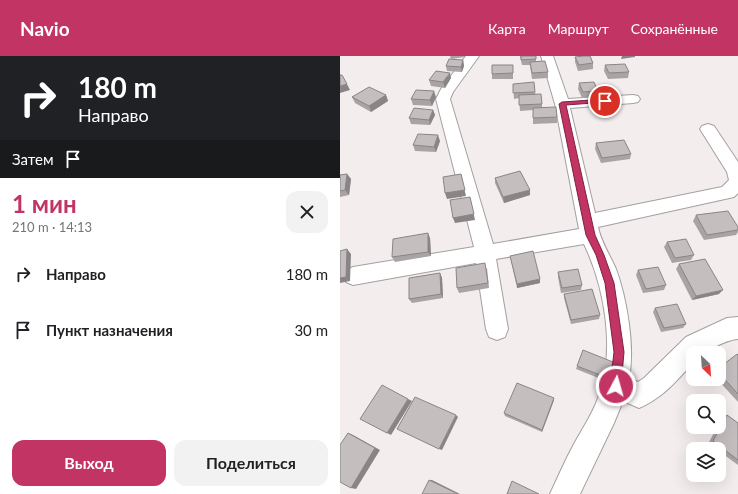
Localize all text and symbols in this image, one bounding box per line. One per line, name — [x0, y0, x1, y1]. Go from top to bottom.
text: Navio — [20, 17, 70, 40]
text: Карта — [488, 20, 526, 37]
text: Маршрут — [548, 20, 609, 37]
text: Сохранённые — [631, 20, 718, 37]
text: 180 m — [78, 70, 157, 104]
icon: right — [12, 72, 64, 124]
pin — [588, 84, 622, 118]
icon: arrive — [594, 90, 616, 112]
text: Направо — [78, 104, 149, 126]
icon: arrive — [62, 148, 84, 170]
text: Затем — [12, 150, 54, 168]
text: 1 мин — [12, 189, 77, 218]
button: close — [286, 191, 328, 233]
text: 210 m · 14:13 — [12, 219, 92, 235]
icon: right — [12, 263, 34, 285]
text: Направо — [46, 265, 106, 283]
text: 180 m — [286, 265, 328, 283]
icon: arrive — [12, 319, 34, 341]
text: Пункт назначения — [46, 321, 173, 339]
text: 30 m — [294, 321, 328, 339]
north arrow — [686, 346, 726, 386]
map controls — [686, 346, 726, 482]
position arrow — [595, 365, 637, 407]
button: search — [686, 394, 726, 434]
button: Выход — [12, 440, 166, 486]
button: Поделиться — [174, 440, 328, 486]
button: layers — [686, 442, 726, 482]

